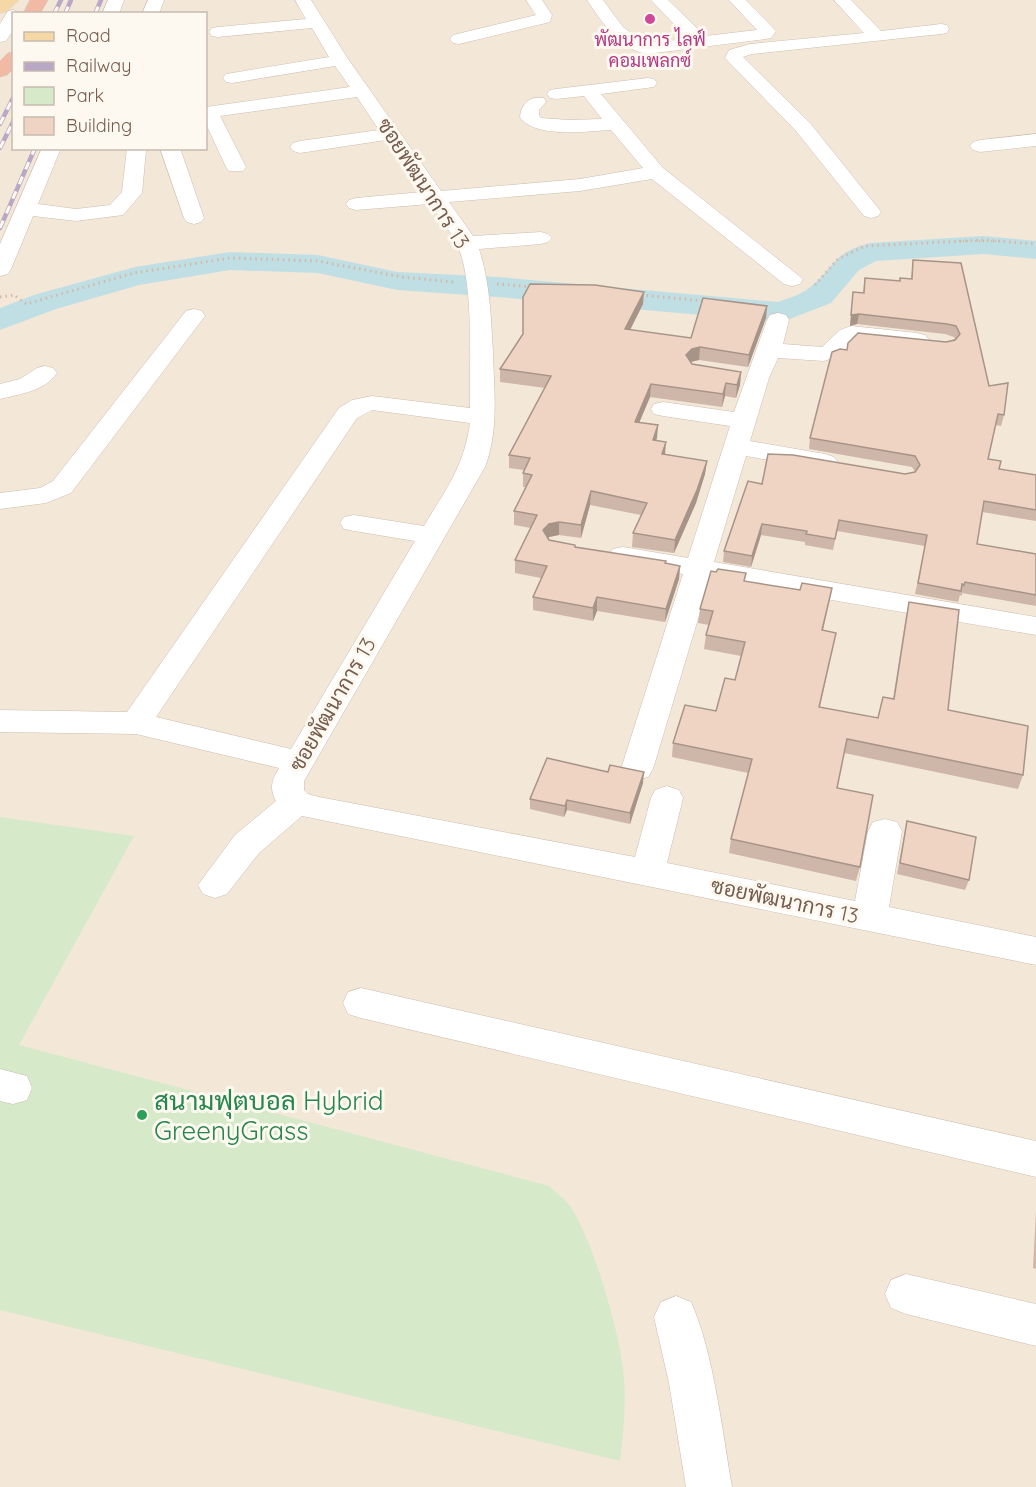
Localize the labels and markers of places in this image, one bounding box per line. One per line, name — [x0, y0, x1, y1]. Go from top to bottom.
marker: พัฒนาการ ไลฟ์ คอมเพลกซ์ — [643, 12, 657, 26]
place label: พัฒนาการ ไลฟ์ คอมเพลกซ์ — [594, 27, 706, 72]
place label: สนามฟุตบอล Hybrid GreenyGrass — [154, 1084, 384, 1147]
marker: สนามฟุตบอล Hybrid GreenyGrass — [135, 1108, 149, 1122]

